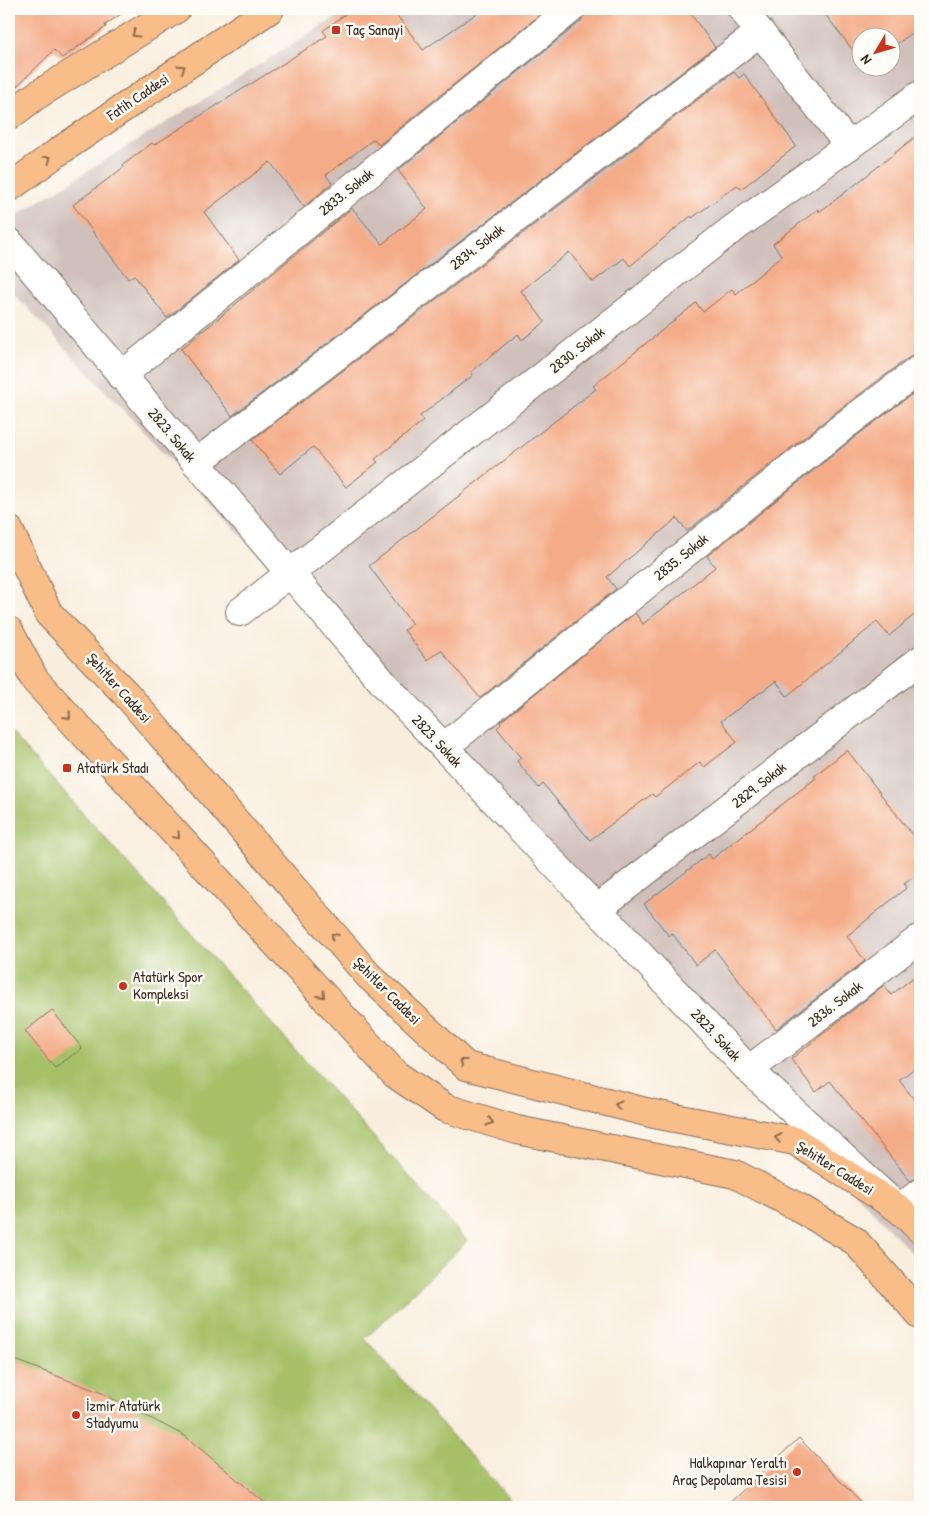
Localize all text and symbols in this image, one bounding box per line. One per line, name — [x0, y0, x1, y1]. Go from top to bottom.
place label: Taç Sanayi — [346, 19, 403, 40]
marker: Taç Sanayi — [330, 24, 342, 36]
one-way arrow — [131, 28, 140, 38]
north arrow — [852, 28, 902, 78]
text: N — [855, 51, 875, 69]
one-way arrow — [176, 65, 186, 74]
street label: Fatih Caddesi — [102, 68, 173, 126]
one-way arrow — [42, 156, 52, 165]
street label: 2833. Sokak — [314, 163, 378, 220]
street label: 2834. Sokak — [445, 219, 508, 275]
street label: 2830. Sokak — [545, 321, 609, 378]
street label: 2823. Sokak — [143, 403, 201, 466]
street label: 2835. Sokak — [649, 528, 712, 585]
street label: Şehitler Caddesi — [82, 648, 157, 727]
one-way arrow — [62, 710, 71, 719]
street label: 2823. Sokak — [407, 710, 467, 772]
place label: Atatürk Stadı — [77, 757, 149, 778]
street label: 2829. Sokak — [727, 757, 790, 813]
marker: Atatürk Stadı — [61, 762, 73, 774]
one-way arrow — [171, 830, 180, 839]
one-way arrow — [331, 933, 340, 942]
street label: Şehitler Caddesi — [349, 952, 426, 1029]
place label: Atatürk Spor Kompleksi — [133, 966, 203, 1004]
street label: 2836. Sokak — [803, 976, 866, 1032]
marker: Atatürk Spor Kompleksi — [117, 980, 129, 992]
one-way arrow — [316, 989, 325, 998]
street label: 2823. Sokak — [686, 1004, 746, 1066]
one-way arrow — [459, 1059, 468, 1068]
one-way arrow — [614, 1100, 623, 1111]
one-way arrow — [485, 1116, 493, 1126]
one-way arrow — [773, 1133, 782, 1144]
street label: Şehitler Caddesi — [792, 1135, 878, 1200]
place label: İzmir Atatürk Stadyumu — [86, 1395, 160, 1433]
marker: İzmir Atatürk Stadyumu — [70, 1409, 82, 1421]
place label: Halkapınar Yeraltı Araç Depolama Tesisi — [673, 1452, 787, 1490]
marker: Halkapınar Yeraltı Araç Depolama Tesisi — [791, 1466, 803, 1478]

